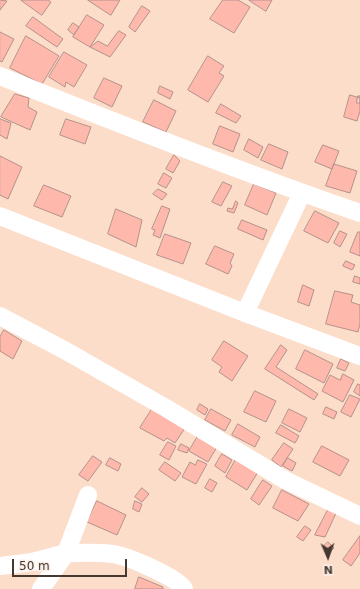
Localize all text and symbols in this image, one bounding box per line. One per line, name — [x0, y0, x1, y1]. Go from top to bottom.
north arrow — [308, 537, 348, 577]
scale bar — [14, 551, 129, 577]
text: 50 m — [19, 559, 50, 573]
text: N — [324, 563, 333, 576]

